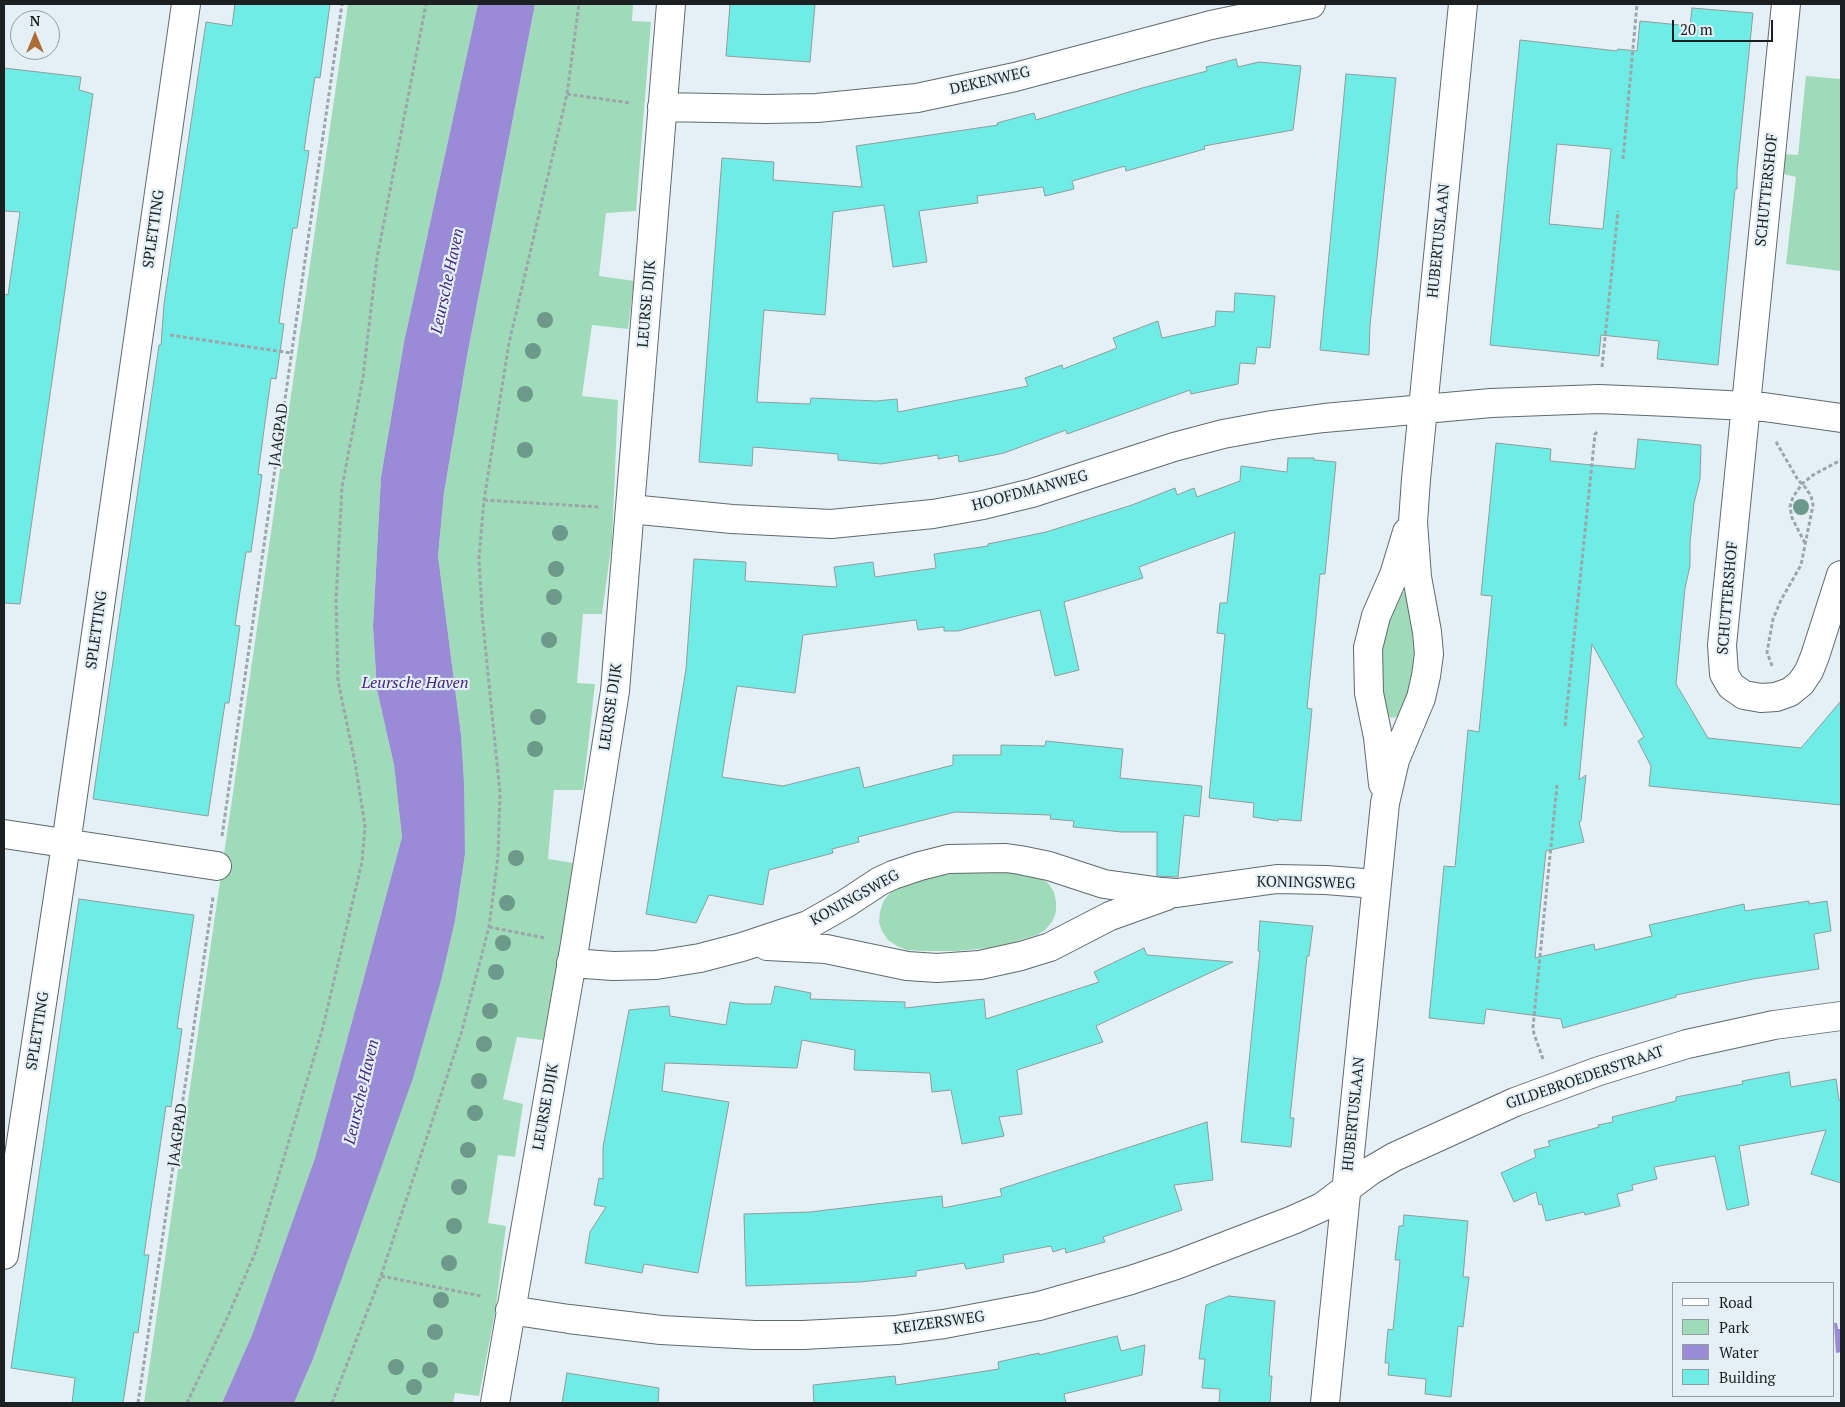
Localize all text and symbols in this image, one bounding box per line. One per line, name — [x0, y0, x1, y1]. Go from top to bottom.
north arrow — [10, 10, 60, 60]
scale bar — [1675, 10, 1776, 42]
text: N — [30, 11, 40, 30]
text: 20 m — [1680, 19, 1713, 39]
street label: DEKENWEG — [948, 63, 1032, 99]
street label: SCHUTTERSHOF — [1752, 132, 1782, 248]
street label: HUBERTUSLAAN — [1424, 183, 1454, 299]
street label: SPLETTING — [140, 189, 168, 269]
water label: Leursche Haven — [427, 227, 469, 335]
street label: LEURSE DIJK — [634, 260, 660, 348]
street label: JAAGPAD — [266, 402, 292, 468]
street label: HOOFDMANWEG — [970, 467, 1090, 515]
street label: SCHUTTERSHOF — [1714, 541, 1742, 655]
street label: SPLETTING — [83, 590, 111, 670]
street label: LEURSE DIJK — [596, 662, 626, 752]
water label: Leursche Haven — [361, 673, 469, 693]
street label: KONINGSWEG — [807, 866, 903, 930]
street label: KONINGSWEG — [1256, 873, 1356, 893]
street label: SPLETTING — [23, 991, 53, 1071]
water label: Leursche Haven — [341, 1038, 383, 1146]
street label: GILDEBROEDERSTRAAT — [1504, 1043, 1666, 1113]
street label: HUBERTUSLAAN — [1339, 1056, 1369, 1172]
street label: LEURSE DIJK — [530, 1062, 562, 1152]
street label: JAAGPAD — [165, 1102, 191, 1168]
legend — [1672, 1282, 1835, 1397]
text: Road — [1719, 1292, 1752, 1312]
street label: KEIZERSWEG — [892, 1308, 986, 1338]
text: Park — [1719, 1317, 1749, 1337]
text: Water — [1719, 1342, 1758, 1362]
text: Building — [1719, 1367, 1776, 1387]

